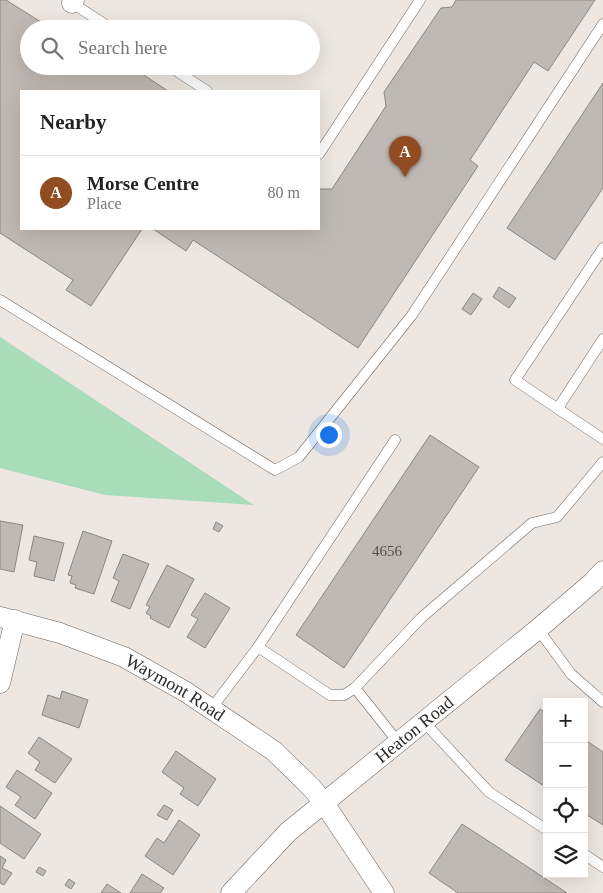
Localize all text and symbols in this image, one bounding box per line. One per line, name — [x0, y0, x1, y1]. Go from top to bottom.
search box — [20, 20, 320, 75]
icon: search — [38, 34, 66, 62]
text: Search here — [78, 37, 167, 58]
text: Nearby — [40, 110, 107, 134]
pin: A — [389, 136, 421, 177]
text: Morse Centre — [87, 173, 199, 194]
text: A — [50, 184, 62, 201]
text: 80 m — [268, 184, 300, 201]
text: Place — [87, 195, 122, 212]
your location — [316, 422, 342, 448]
house number: 4656 — [372, 543, 403, 559]
street label: Waymont Road — [122, 650, 228, 725]
street label: Heaton Road — [371, 692, 457, 767]
map controls — [543, 698, 588, 878]
button: + — [543, 698, 588, 743]
button: − — [543, 743, 588, 788]
button: locate — [543, 788, 588, 833]
button: layers — [543, 833, 588, 878]

